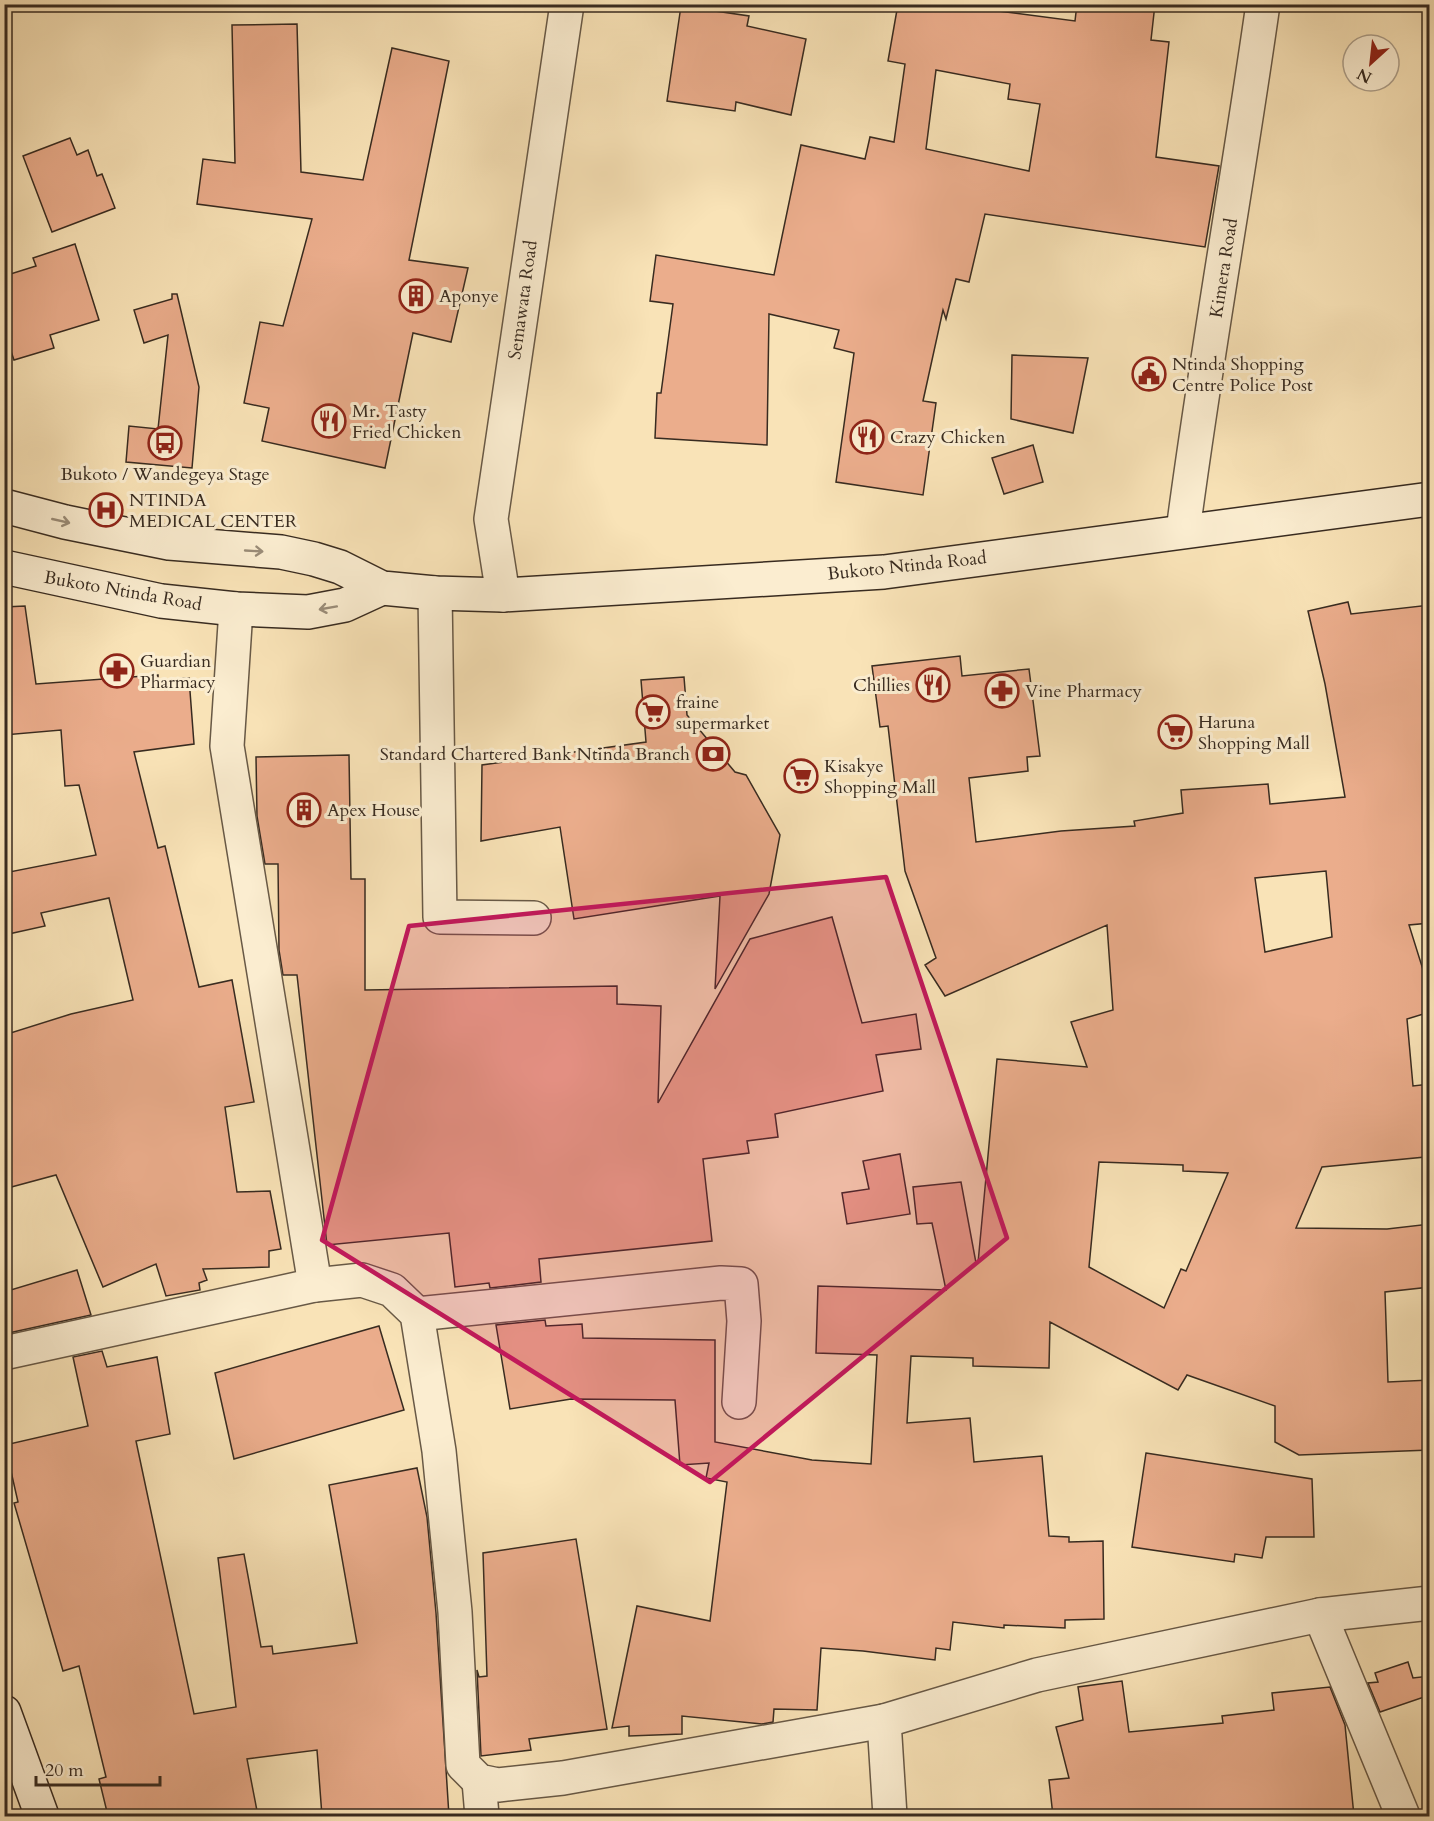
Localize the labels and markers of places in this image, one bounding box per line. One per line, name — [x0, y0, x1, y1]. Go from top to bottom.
building icon: Aponye — [398, 278, 434, 314]
place label: Aponye — [439, 284, 499, 309]
place label: Ntinda Shopping Centre Police Post — [1172, 352, 1313, 398]
public building icon: Ntinda Shopping Centre Police Post — [1131, 356, 1167, 392]
place label: Mr. Tasty Fried Chicken — [352, 399, 462, 445]
restaurant icon: Mr. Tasty Fried Chicken — [311, 403, 347, 439]
restaurant icon: Crazy Chicken — [849, 419, 885, 455]
bus stop icon: Bukoto / Wandegeya Stage — [147, 425, 183, 461]
place label: Crazy Chicken — [890, 425, 1006, 450]
place label: Bukoto / Wandegeya Stage — [60, 462, 270, 487]
place label: NTINDA MEDICAL CENTER — [129, 488, 298, 534]
hospital icon: NTINDA MEDICAL CENTER — [88, 492, 124, 528]
place label: Guardian Pharmacy — [140, 649, 216, 695]
pharmacy icon: Guardian Pharmacy — [99, 653, 135, 689]
restaurant icon: Chillies — [915, 667, 951, 703]
place label: Chillies — [853, 673, 910, 698]
pharmacy icon: Vine Pharmacy — [984, 673, 1020, 709]
place label: Vine Pharmacy — [1025, 679, 1143, 704]
place label: fraine supermarket — [676, 690, 770, 736]
supermarket icon: fraine supermarket — [635, 694, 671, 730]
place label: Haruna Shopping Mall — [1198, 710, 1310, 756]
supermarket icon: Haruna Shopping Mall — [1157, 714, 1193, 750]
bank icon: Standard Chartered Bank Ntinda Branch — [695, 736, 731, 772]
place label: Standard Chartered Bank Ntinda Branch — [380, 742, 690, 767]
place label: Kisakye Shopping Mall — [824, 754, 936, 800]
supermarket icon: Kisakye Shopping Mall — [783, 758, 819, 794]
building icon: Apex House — [286, 792, 322, 828]
place label: Apex House — [327, 798, 420, 823]

